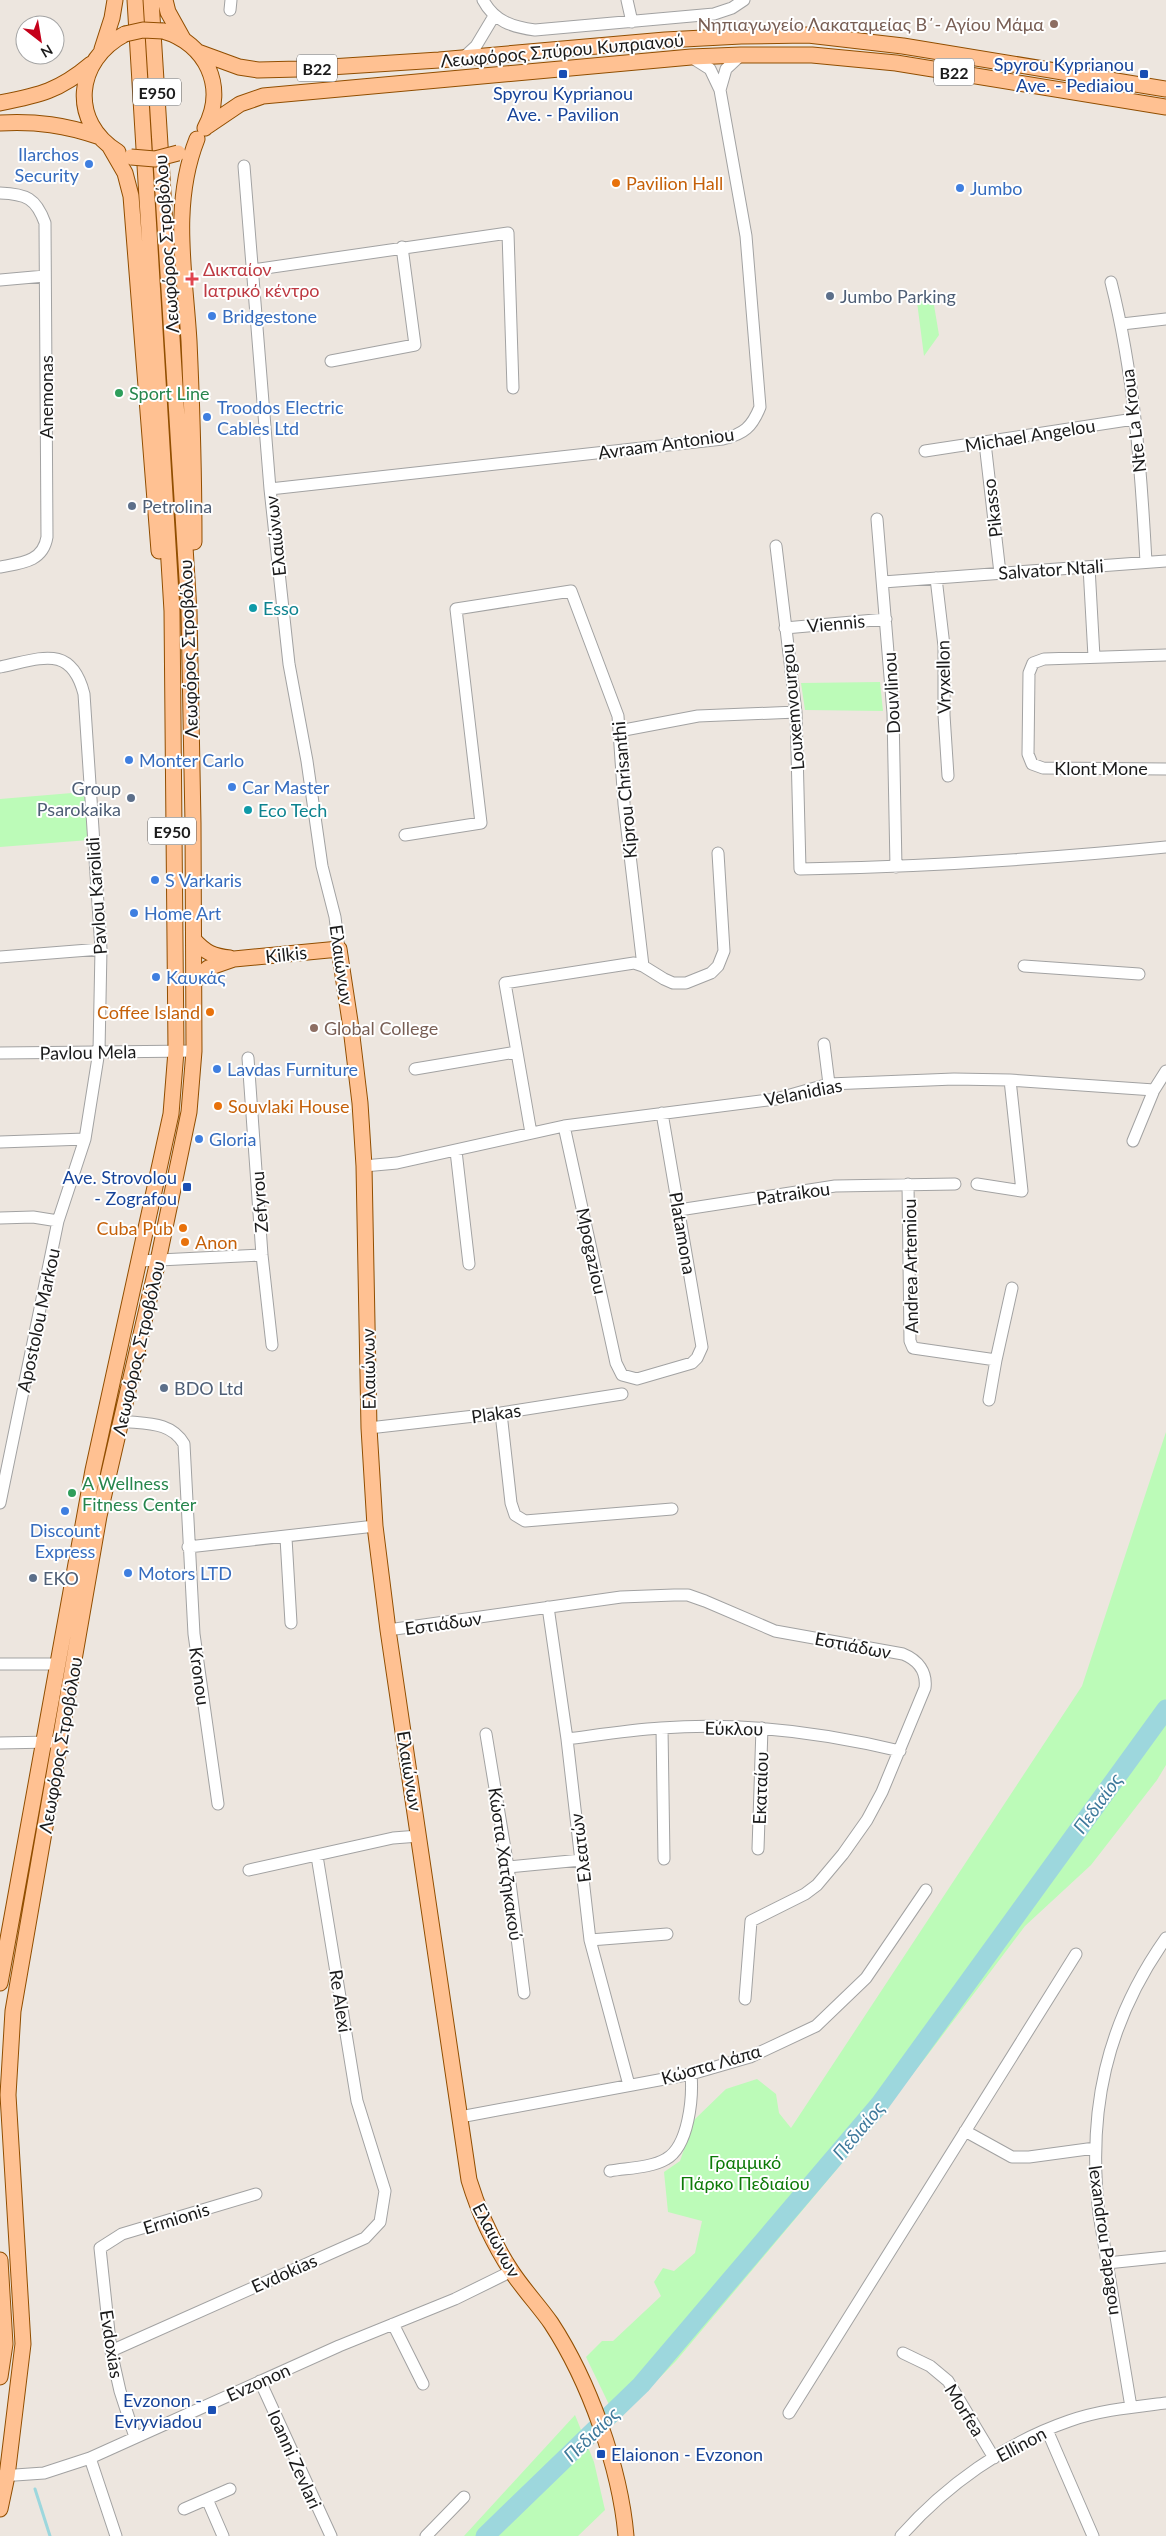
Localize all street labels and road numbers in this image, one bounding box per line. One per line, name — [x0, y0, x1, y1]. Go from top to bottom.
street label: Λεωφόρος Σπύρου Κυπριανού — [439, 28, 685, 72]
road number: B22 — [297, 54, 337, 82]
road number: B22 — [934, 58, 974, 86]
road number: E950 — [133, 78, 181, 105]
street label: Λεωφόρος Στροβόλου — [149, 154, 183, 334]
street label: Anemonas — [35, 355, 57, 439]
street label: Nte La Kroua — [1116, 368, 1150, 474]
street label: Michael Angelou — [963, 414, 1097, 456]
street label: Avraam Antoniou — [597, 423, 735, 463]
street label: Pikasso — [977, 477, 1007, 539]
street label: Ελαιώνων — [260, 495, 290, 577]
street label: Salvator Ntali — [998, 554, 1104, 584]
street label: Λεωφόρος Στροβόλου — [174, 559, 202, 739]
street label: Viennis — [806, 609, 866, 636]
street label: Vryxellon — [931, 640, 955, 714]
street label: Louxemvourgou — [776, 643, 808, 771]
street label: Douvlinou — [878, 652, 904, 734]
street label: Kiprou Chrisanthi — [607, 720, 641, 860]
street label: Klont Mone — [1054, 757, 1148, 779]
road number: E950 — [148, 818, 196, 844]
street label: Pavlou Karolidi — [81, 836, 111, 956]
street label: Ελαιώνων — [325, 923, 359, 1007]
street label: Kilkis — [264, 941, 308, 967]
street label: Pavlou Mela — [39, 1040, 137, 1064]
street label: Velanidias — [762, 1074, 844, 1110]
street label: Zefyrou — [246, 1170, 272, 1234]
street label: Patraikou — [755, 1177, 831, 1209]
street label: Platamona — [665, 1190, 701, 1276]
street label: Andrea Artemiou — [898, 1198, 922, 1334]
street label: Mpogaziou — [572, 1206, 612, 1296]
street label: Apostolou Markou — [12, 1246, 64, 1394]
street label: Λεωφόρος Στροβόλου — [107, 1258, 169, 1438]
street label: Ελαιώνων — [356, 1328, 380, 1410]
street label: Plakas — [470, 1399, 522, 1427]
street label: Εστιάδων — [403, 1607, 483, 1639]
street label: Εστιάδων — [813, 1627, 893, 1663]
street label: Kronou — [185, 1645, 215, 1707]
street label: Λεωφόρος Στροβόλου — [34, 1655, 86, 1835]
street label: Εύκλου — [704, 1716, 764, 1740]
street label: Ελαιώνων — [393, 1729, 427, 1813]
street label: Εκαταίου — [748, 1751, 772, 1825]
street label: Κώστα Χατζηκακού — [484, 1786, 528, 1942]
street label: Ελεατών — [565, 1812, 595, 1884]
street label: Re Alexi — [325, 1968, 357, 2034]
street label: Κώστα Λάπα — [659, 2039, 764, 2089]
street label: lexandrou Papagou — [1085, 2164, 1127, 2316]
street label: Ermionis — [140, 2197, 212, 2238]
street label: Ελαιώνων — [468, 2199, 526, 2281]
street label: Evdokias — [248, 2249, 320, 2297]
street label: Evdoxias — [96, 2308, 128, 2380]
street label: Evzonon — [223, 2358, 293, 2406]
street label: Morfea — [940, 2380, 990, 2440]
street label: Ioanni Zevlari — [263, 2406, 327, 2512]
street label: Ellinon — [992, 2422, 1050, 2466]

